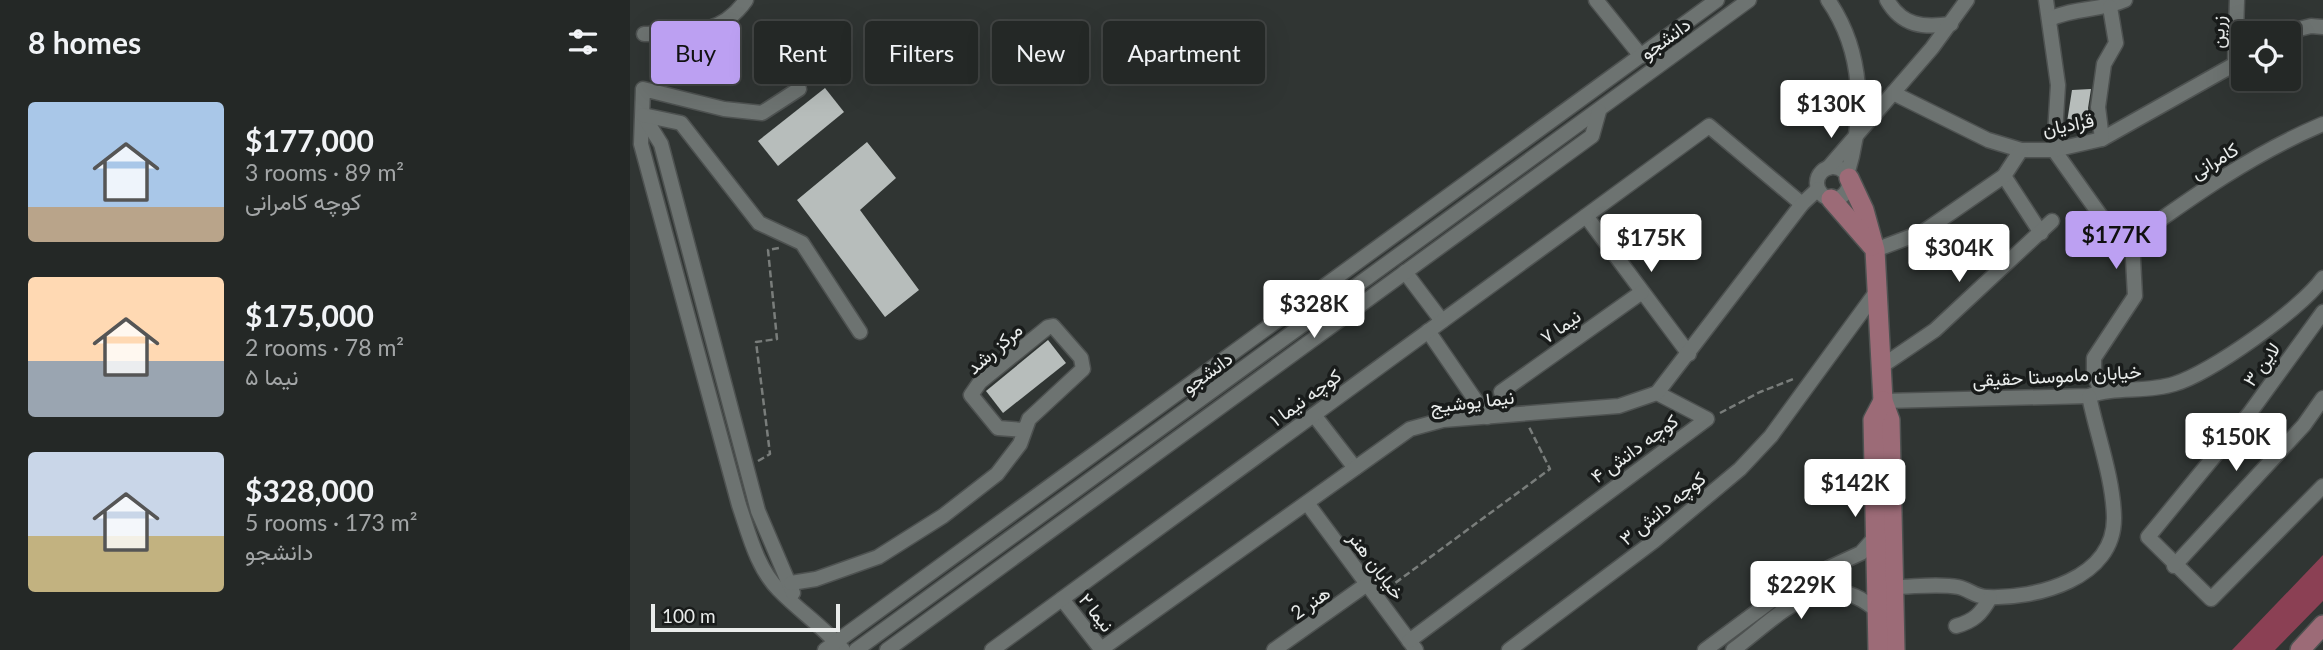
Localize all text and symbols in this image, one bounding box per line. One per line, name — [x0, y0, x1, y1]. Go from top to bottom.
street label: دانشجو — [1635, 12, 1695, 65]
street label: زرین — [2205, 15, 2230, 49]
chip: Buy — [651, 21, 740, 84]
chip: Rent — [754, 21, 851, 84]
chip: Filters — [865, 21, 978, 84]
chip: New — [992, 21, 1089, 84]
chip: Apartment — [1103, 21, 1265, 84]
map controls — [2231, 21, 2301, 91]
button: locate — [2231, 21, 2301, 91]
icon: filters — [564, 23, 602, 61]
text: 8 homes — [28, 24, 141, 60]
pin: $130K — [1782, 80, 1880, 140]
text: $130K — [1796, 89, 1866, 117]
street label: قرادیان — [2040, 108, 2096, 141]
text: $177,000 — [245, 122, 374, 158]
icon: home — [84, 130, 168, 214]
street label: کامرانی — [2186, 137, 2243, 184]
text: 3 rooms · 89 m² — [245, 158, 404, 186]
text: کوچه کامرانی — [245, 187, 361, 215]
pin: $177K — [2067, 212, 2165, 271]
pin: $175K — [1602, 215, 1700, 274]
text: $177K — [2081, 220, 2151, 248]
text: $175K — [1616, 223, 1686, 251]
pin: $304K — [1910, 224, 2008, 284]
text: $304K — [1924, 233, 1994, 261]
pin: $328K — [1265, 280, 1363, 340]
text: $328K — [1279, 289, 1349, 317]
text: $175,000 — [245, 297, 374, 333]
street label: نیما ۷ — [1535, 304, 1585, 349]
icon: home — [84, 305, 168, 389]
street label: مرکز رشد — [961, 318, 1027, 379]
text: 2 rooms · 78 m² — [245, 333, 404, 361]
street label: لاین ۳ — [2237, 338, 2285, 391]
street label: دانشجو — [1177, 346, 1237, 399]
street label: خیابان ماموستا حقیقی — [1972, 359, 2142, 392]
text: نیما ۵ — [245, 362, 299, 390]
street label: کوچه نیما ۱ — [1265, 363, 1347, 433]
street label: نیما یوشیج — [1429, 384, 1516, 421]
street label: کوچه دانش ۴ — [1586, 409, 1684, 490]
pin: $150K — [2187, 414, 2285, 473]
text: $150K — [2201, 422, 2271, 450]
pin: $142K — [1806, 460, 1904, 519]
street label: کوچه دانش ۳ — [1614, 466, 1712, 552]
text: $142K — [1820, 468, 1890, 496]
text: $328,000 — [245, 472, 374, 508]
icon: home — [84, 480, 168, 564]
text: 5 rooms · 173 m² — [245, 508, 417, 536]
street label: خیابان هنر — [1342, 525, 1410, 604]
text: دانشجو — [245, 537, 313, 565]
pin: $229K — [1752, 562, 1850, 621]
text: $229K — [1766, 570, 1836, 598]
street label: هنر 2 — [1286, 580, 1335, 625]
street label: نیما ۲ — [1074, 588, 1119, 637]
scale bar — [651, 601, 840, 633]
text: 100 m — [662, 604, 716, 627]

